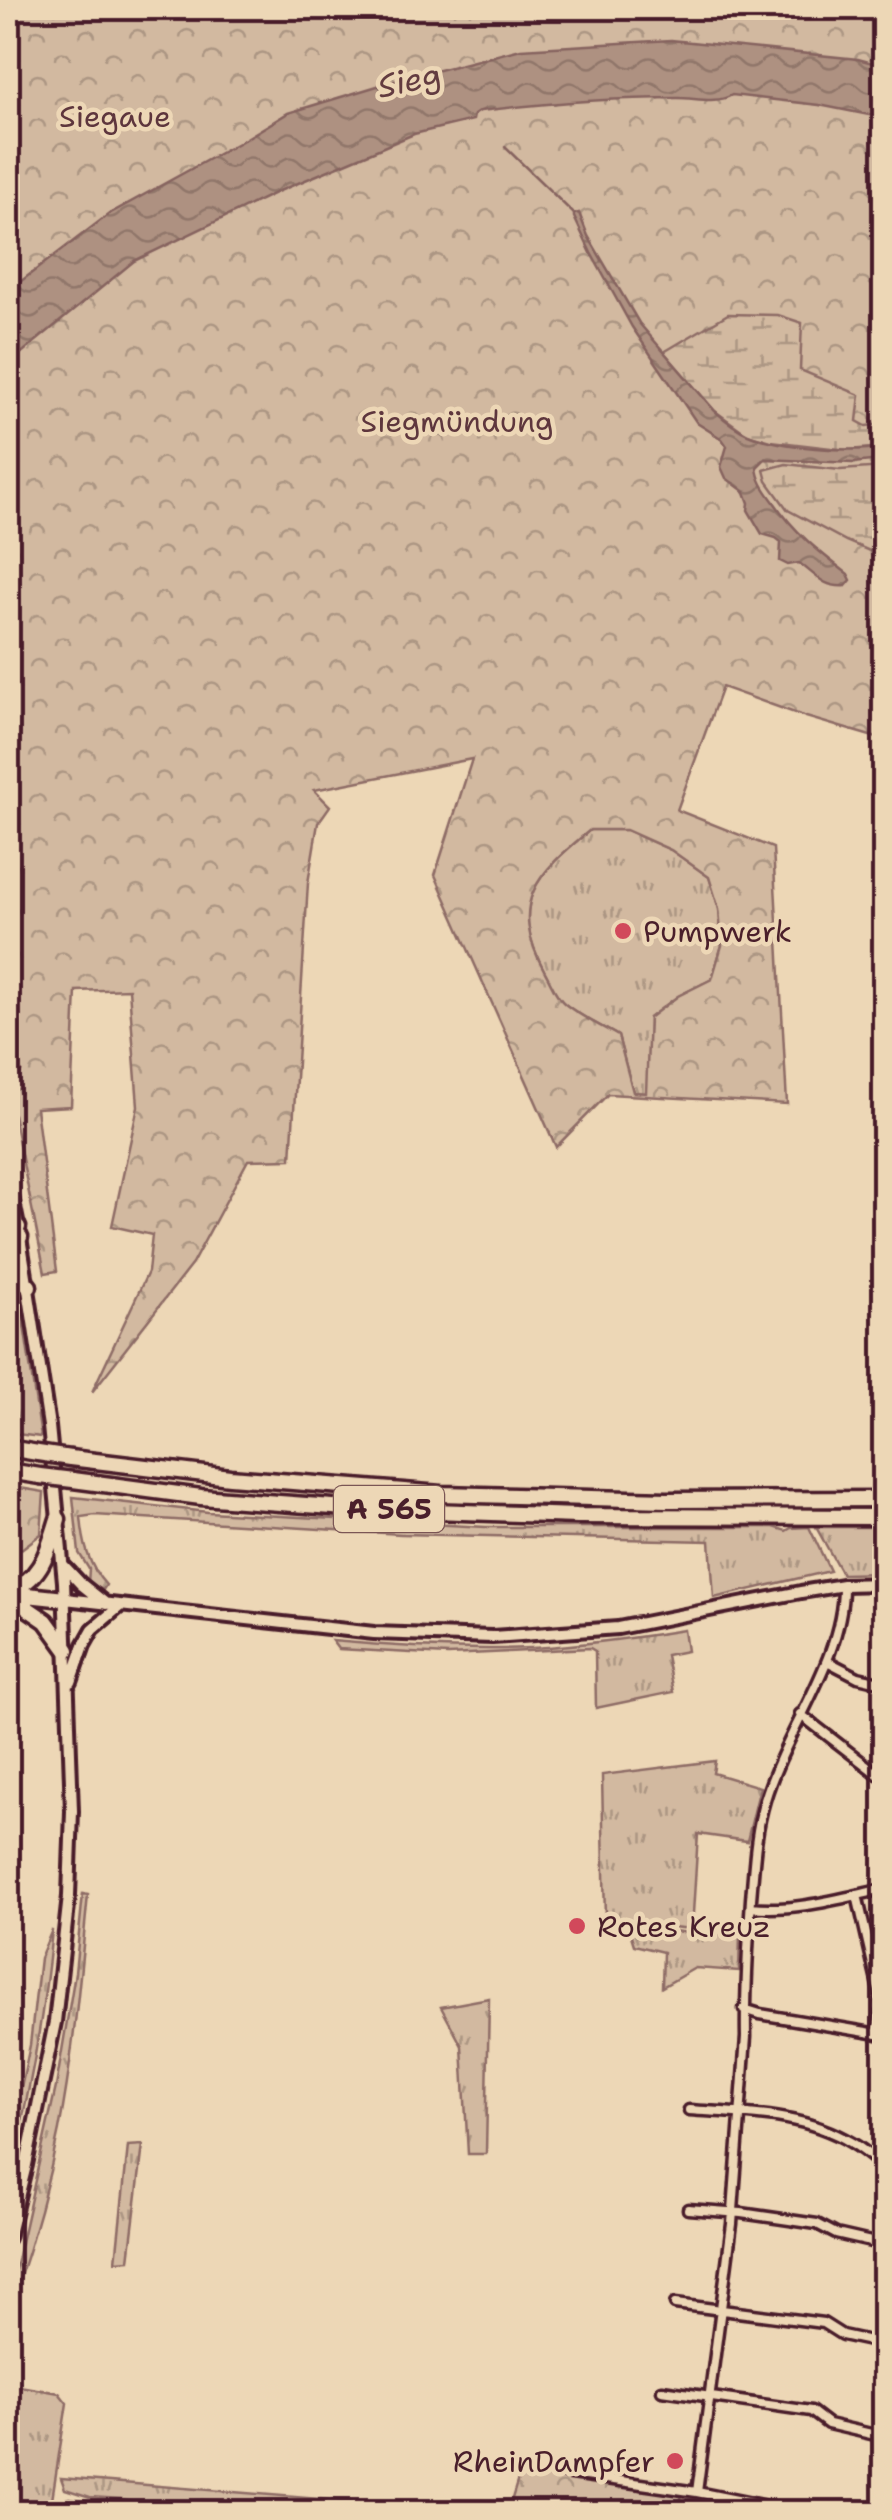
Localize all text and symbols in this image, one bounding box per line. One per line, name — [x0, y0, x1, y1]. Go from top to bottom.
water label: Sieg — [373, 52, 445, 108]
park label: Siegaue — [59, 96, 171, 137]
park label: Siegmündung — [361, 401, 553, 442]
place label: Pumpwerk — [643, 911, 792, 952]
marker: Pumpwerk — [612, 920, 634, 942]
road number: A 565 — [334, 1486, 444, 1532]
place label: Rotes Kreuz — [597, 1906, 771, 1947]
marker: Rotes Kreuz — [566, 1915, 588, 1937]
place label: RheinDampfer — [453, 2441, 655, 2482]
marker: RheinDampfer — [664, 2450, 686, 2472]

